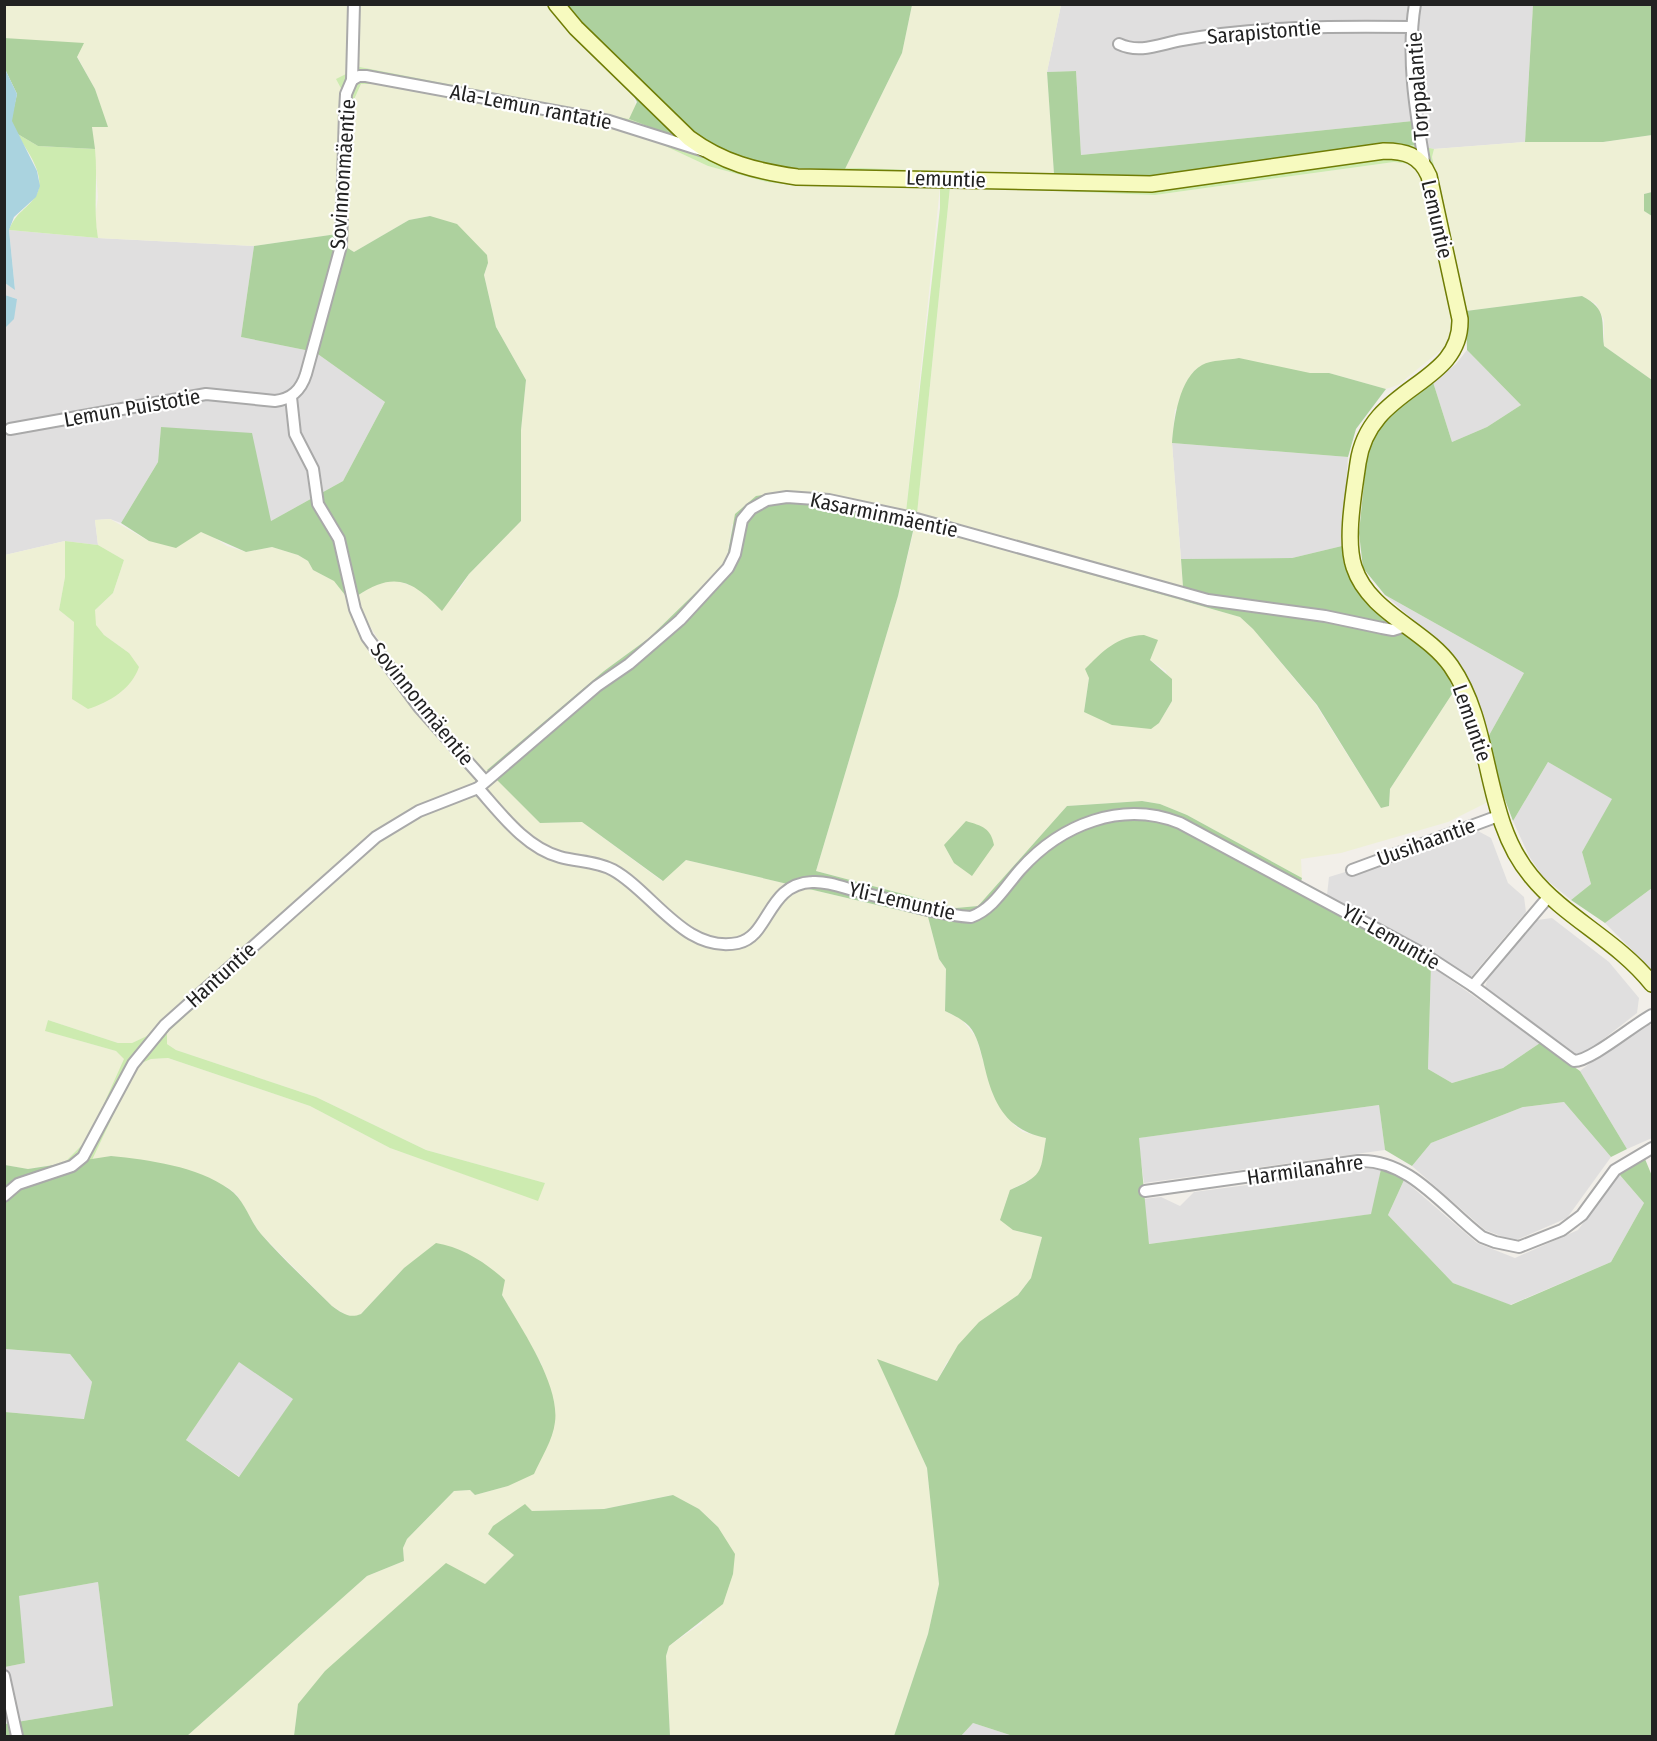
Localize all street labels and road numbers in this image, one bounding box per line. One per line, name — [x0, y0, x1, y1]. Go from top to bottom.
street label: Sarapistontie — [1206, 14, 1322, 50]
street label: Torppalantie — [1401, 31, 1435, 141]
street label: Ala-Lemun rantatie — [448, 79, 614, 135]
street label: Sovinnonmäentie — [325, 98, 361, 250]
street label: Lemuntie — [906, 165, 986, 193]
street label: Lemuntie — [1415, 177, 1459, 261]
street label: Lemun Puistotie — [62, 383, 202, 433]
street label: Kasarminmäentie — [808, 487, 960, 543]
street label: Sovinnonmäentie — [364, 637, 480, 771]
street label: Lemuntie — [1447, 681, 1497, 765]
street label: Uusihaantie — [1373, 812, 1479, 872]
street label: Yli-Lemuntie — [846, 876, 958, 926]
street label: Yli-Lemuntie — [1337, 899, 1445, 975]
street label: Hantuntie — [181, 937, 261, 1013]
street label: Harmilanahre — [1245, 1149, 1365, 1191]

